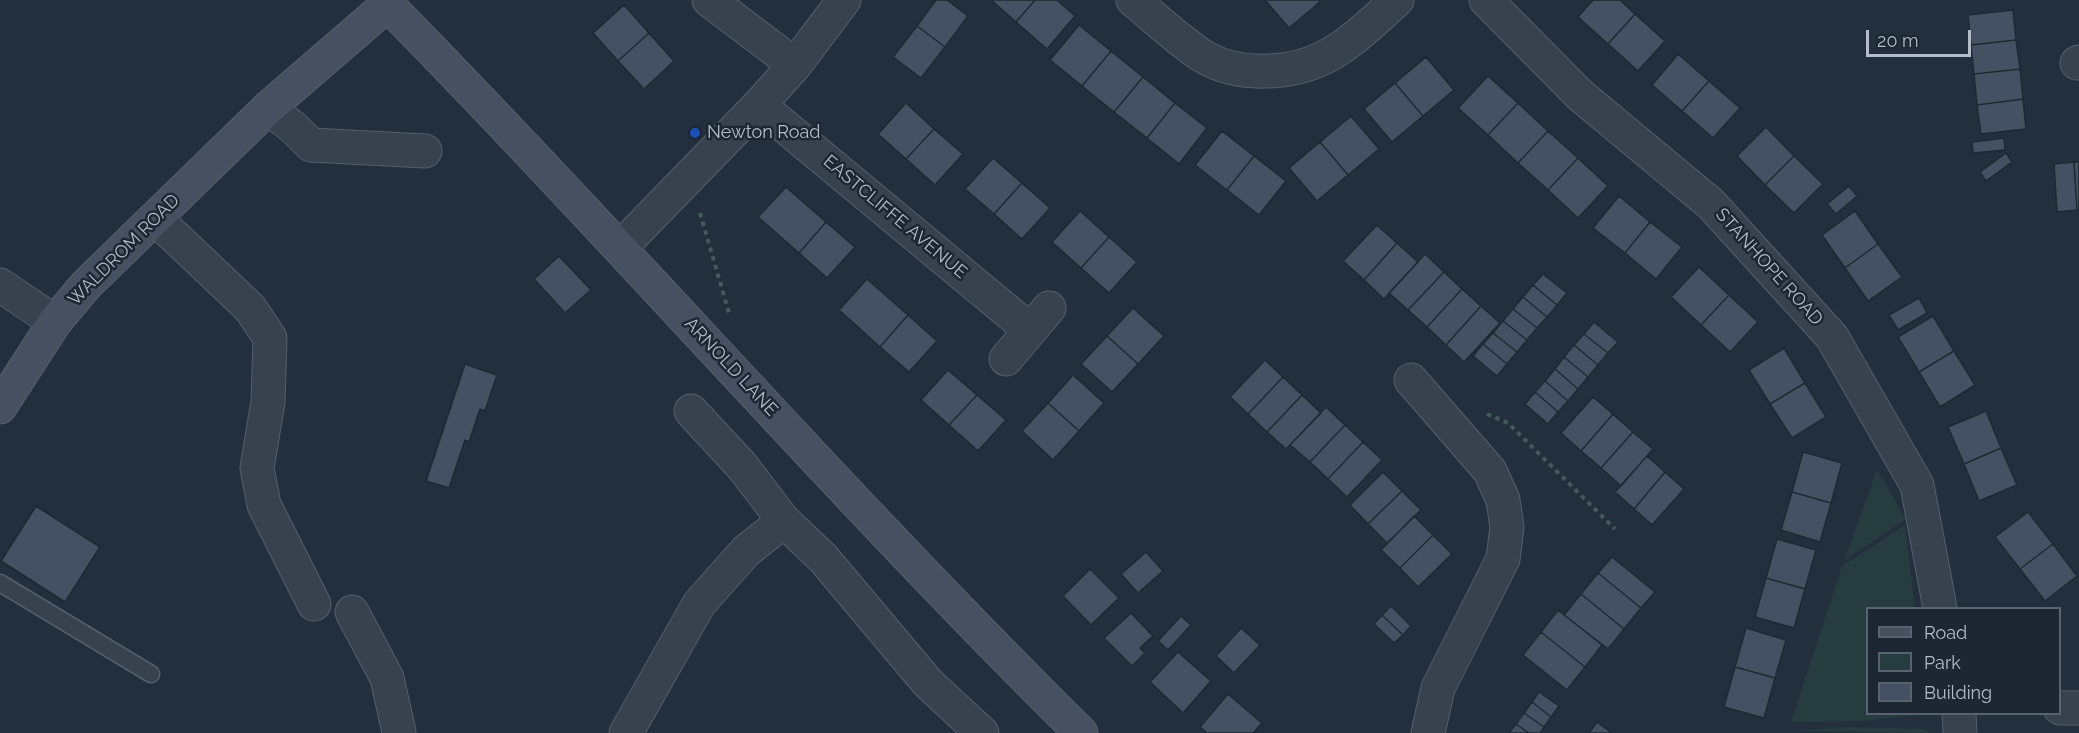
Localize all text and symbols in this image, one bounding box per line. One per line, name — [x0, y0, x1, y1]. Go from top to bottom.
scale bar — [1869, 18, 1974, 56]
text: 20 m — [1877, 30, 1919, 51]
place label: Newton Road — [707, 122, 821, 144]
marker: Newton Road — [688, 126, 702, 140]
street label: EASTCLIFFE AVENUE — [819, 150, 971, 284]
street label: WALDROM ROAD — [64, 190, 184, 310]
street label: STANHOPE ROAD — [1711, 204, 1827, 330]
street label: ARNOLD LANE — [680, 313, 782, 421]
legend — [1866, 607, 2061, 715]
text: Road — [1924, 622, 1967, 643]
text: Park — [1924, 652, 1961, 673]
text: Building — [1924, 682, 1992, 703]

